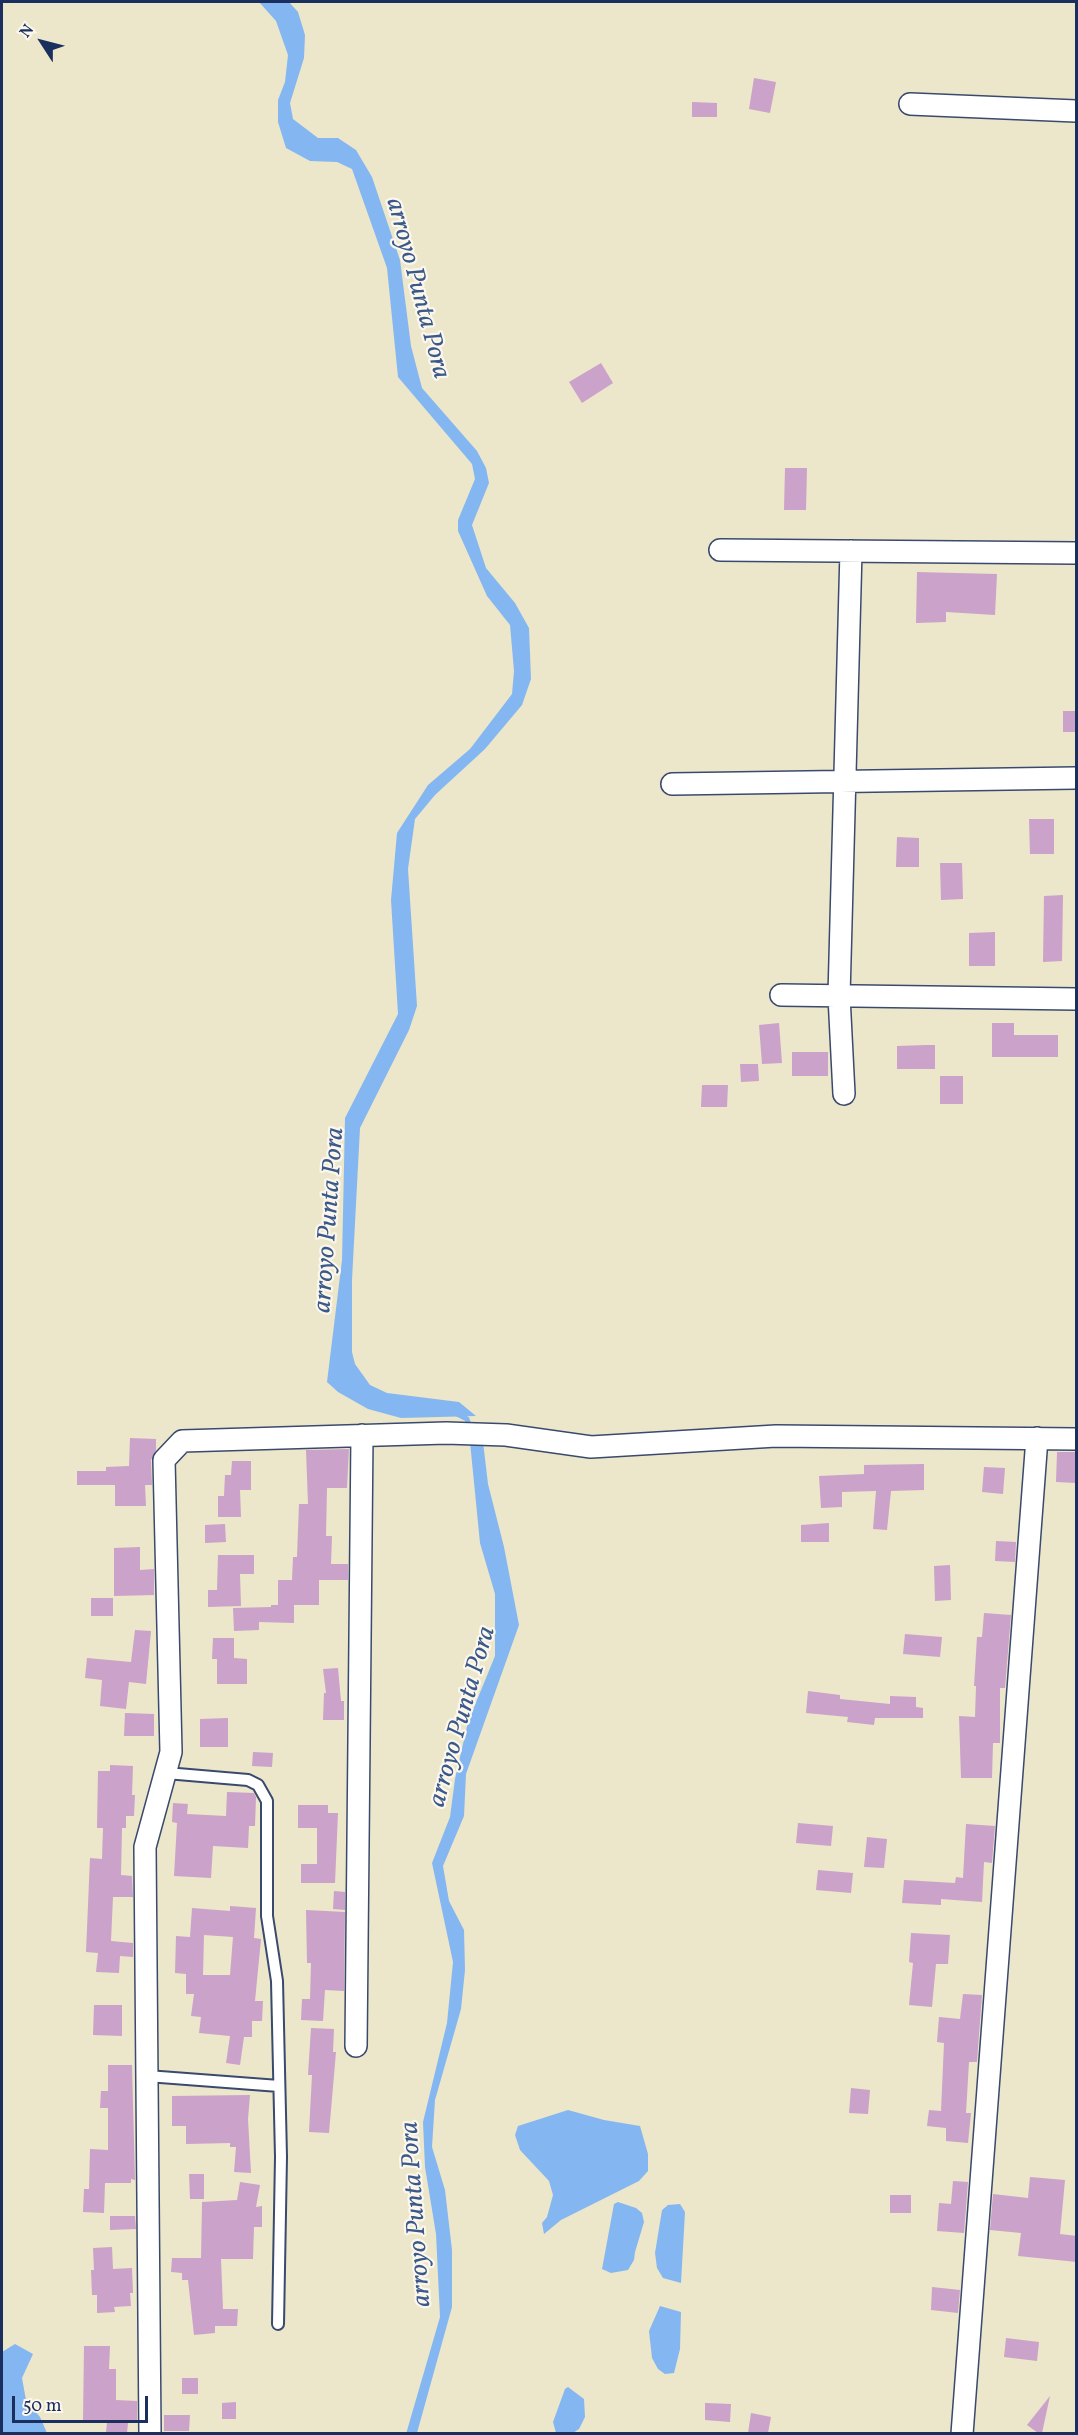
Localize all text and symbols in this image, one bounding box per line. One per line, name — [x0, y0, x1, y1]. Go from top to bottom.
north arrow — [12, 12, 72, 72]
text: N — [15, 20, 40, 43]
water label: arroyo Punta Pora — [377, 195, 455, 383]
water label: arroyo Punta Pora — [309, 1126, 353, 1314]
water label: arroyo Punta Pora — [423, 1623, 505, 1811]
water label: arroyo Punta Pora — [396, 2120, 440, 2308]
scale bar — [15, 2384, 152, 2422]
text: 50 m — [23, 2394, 62, 2419]

